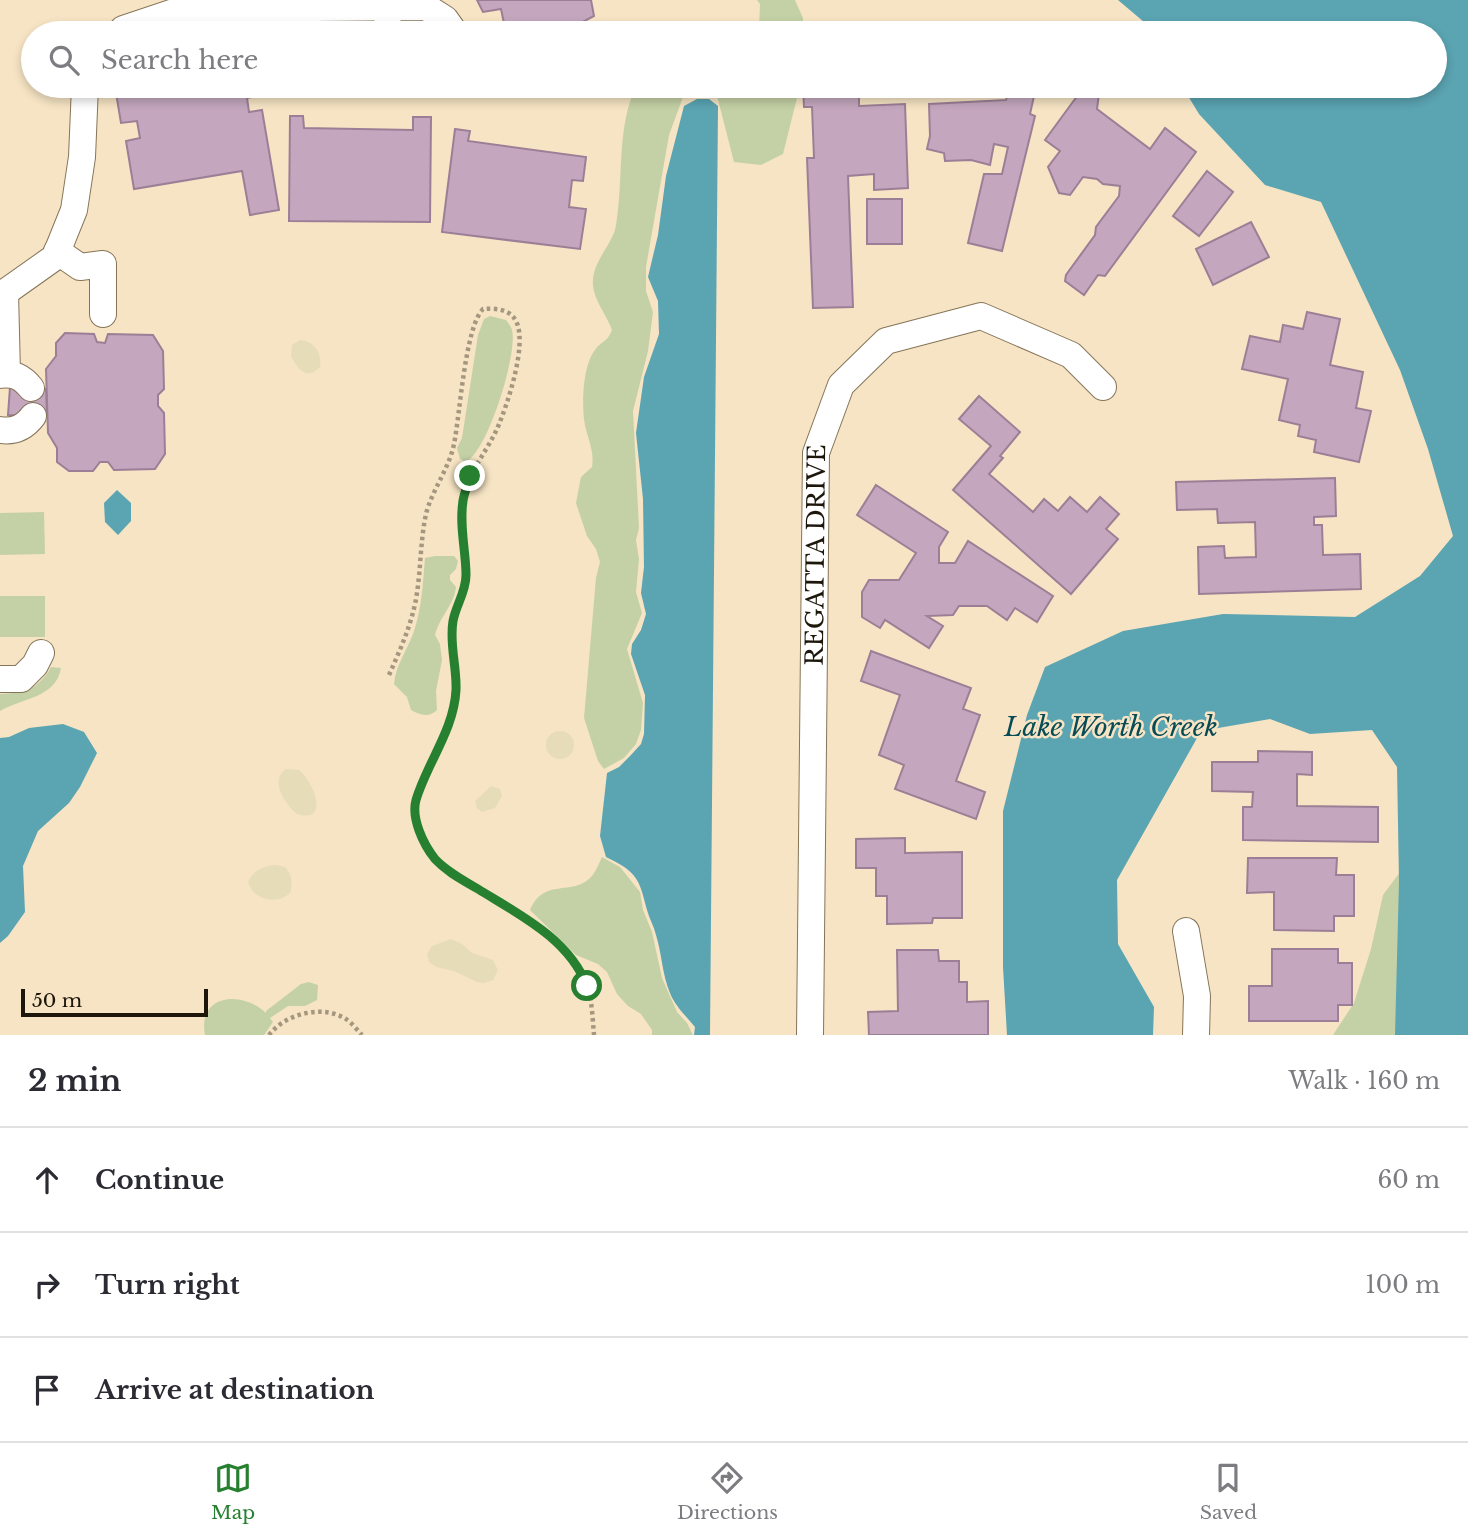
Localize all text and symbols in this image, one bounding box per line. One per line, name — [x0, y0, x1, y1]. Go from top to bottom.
search box — [21, 21, 1447, 98]
icon: search — [45, 41, 83, 79]
text: Search here — [101, 44, 258, 76]
street label: REGATTA DRIVE — [799, 444, 831, 666]
route end — [454, 460, 485, 491]
water label: Lake Worth Creek — [1003, 711, 1218, 743]
route start — [571, 970, 602, 1001]
scale bar — [21, 986, 208, 1018]
text: 50 m — [32, 989, 82, 1012]
text: 2 min — [28, 1062, 121, 1099]
text: Walk · 160 m — [1288, 1067, 1440, 1095]
icon: ahead — [28, 1161, 66, 1199]
text: Continue — [95, 1164, 224, 1196]
text: 60 m — [1378, 1166, 1440, 1194]
icon: right — [28, 1266, 66, 1304]
text: Turn right — [95, 1269, 240, 1301]
text: 100 m — [1366, 1271, 1440, 1299]
icon: arrive — [28, 1371, 66, 1409]
text: Arrive at destination — [95, 1374, 375, 1406]
tab: Map — [211, 1459, 255, 1524]
tab: Directions — [677, 1459, 778, 1524]
tab: Saved — [1200, 1459, 1257, 1524]

